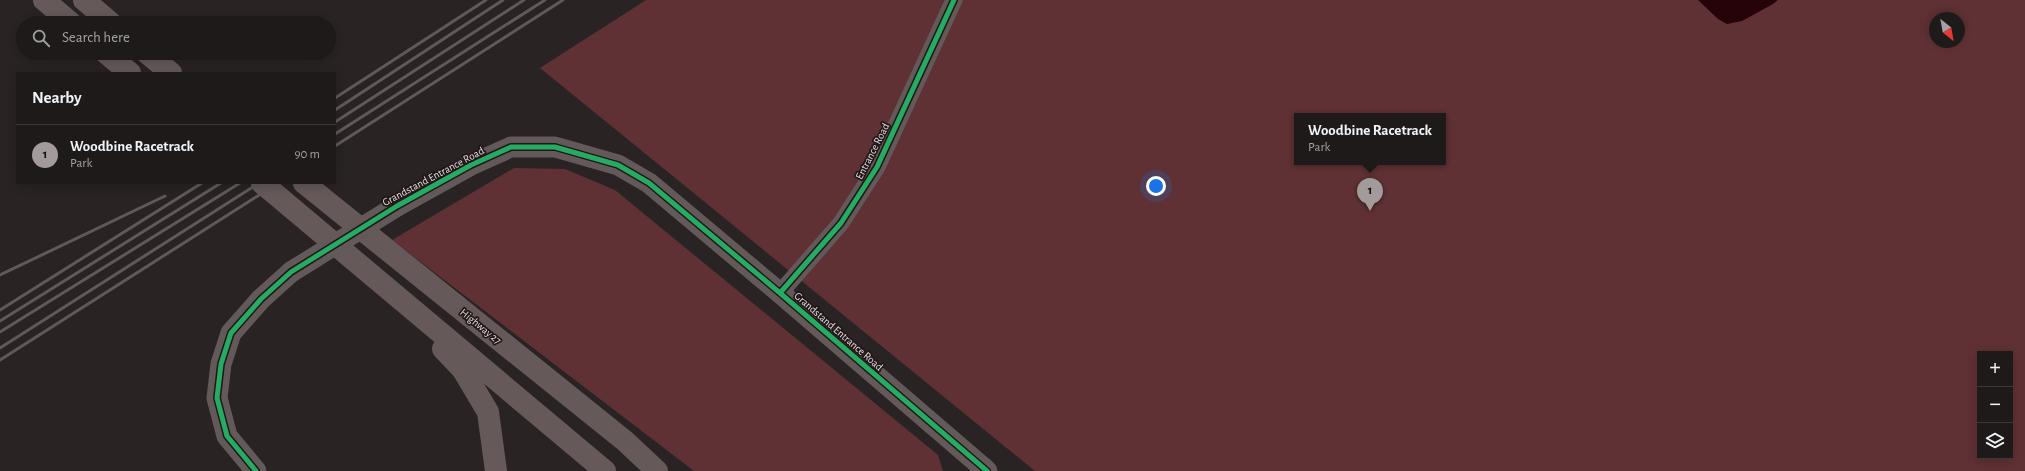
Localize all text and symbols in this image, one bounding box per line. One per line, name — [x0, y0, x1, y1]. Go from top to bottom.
north arrow — [1929, 12, 1965, 48]
search box — [16, 16, 336, 60]
icon: search — [30, 27, 52, 49]
text: Search here — [62, 30, 130, 45]
text: Nearby — [32, 89, 82, 106]
popup — [1294, 113, 1446, 165]
street label: Entrance Road — [854, 121, 891, 181]
text: Woodbine Racetrack — [1308, 123, 1432, 138]
text: Woodbine Racetrack — [70, 139, 194, 154]
text: Park — [1308, 141, 1331, 154]
street label: Grandstand Entrance Road — [381, 145, 486, 208]
text: 1 — [43, 148, 47, 161]
text: 90 m — [294, 148, 320, 161]
text: Park — [70, 157, 92, 170]
your location — [1146, 176, 1166, 196]
pin: 1 — [1357, 178, 1383, 211]
street label: Grandstand Entrance Road — [792, 290, 885, 373]
street label: Highway 27 — [458, 307, 504, 346]
map controls — [1977, 351, 2013, 459]
button: + — [1977, 351, 2013, 387]
button: − — [1977, 387, 2013, 423]
button: layers — [1977, 423, 2013, 459]

